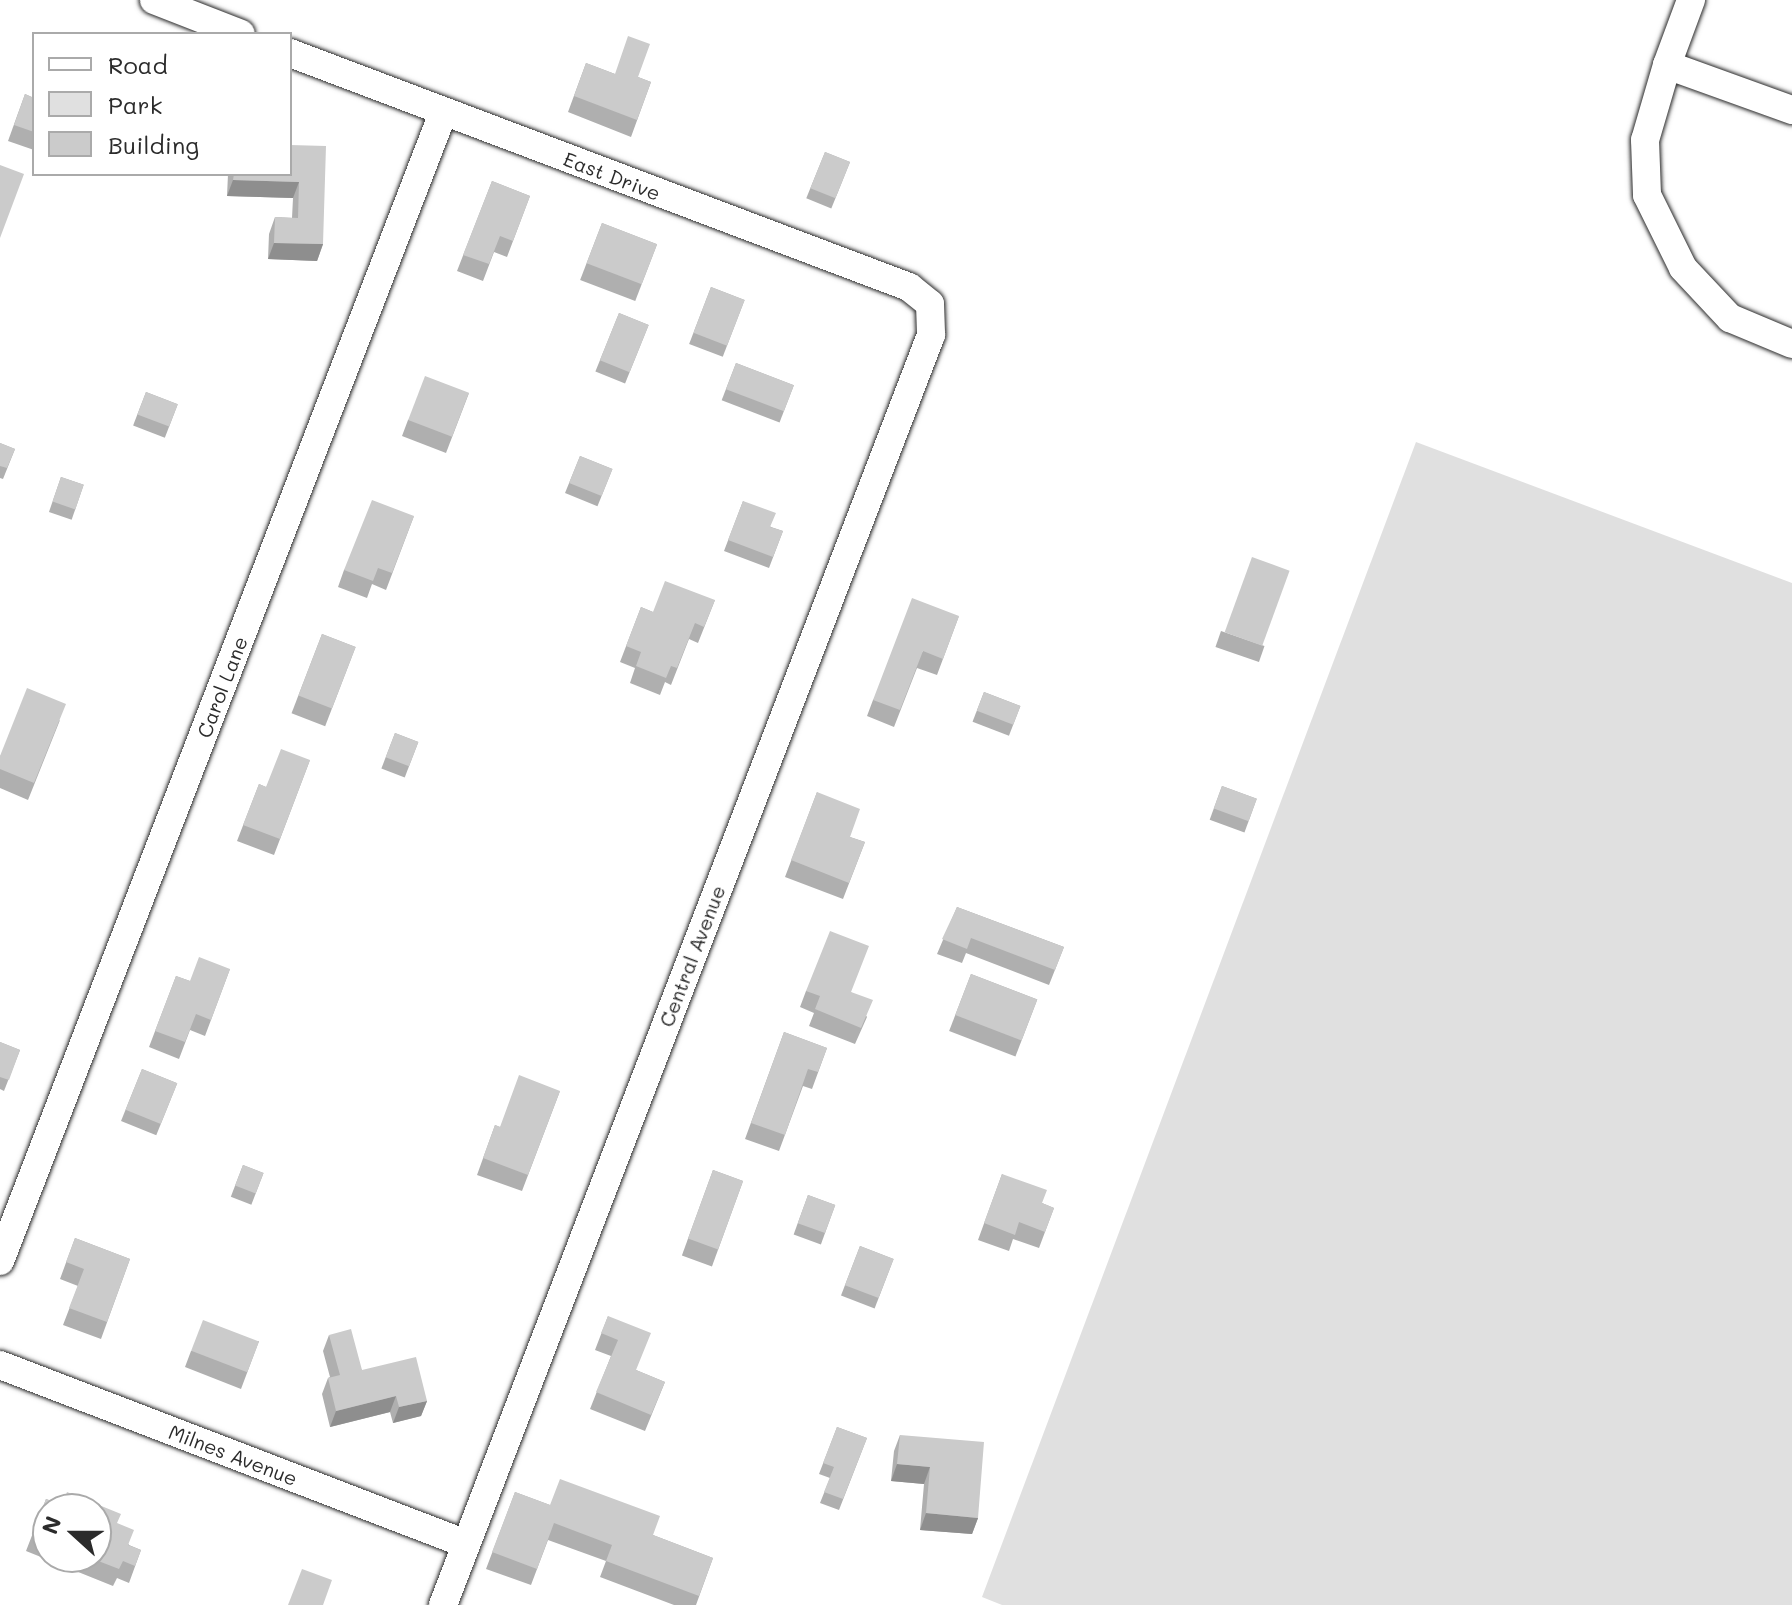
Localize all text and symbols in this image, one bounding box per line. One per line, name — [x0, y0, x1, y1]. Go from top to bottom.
legend — [32, 32, 292, 176]
text: Road — [108, 49, 168, 80]
text: Park — [108, 89, 162, 120]
text: Building — [108, 129, 199, 160]
street label: East Drive — [560, 147, 664, 205]
street label: Carol Lane — [192, 633, 252, 741]
street label: Central Avenue — [654, 882, 730, 1030]
street label: Milnes Avenue — [165, 1419, 301, 1491]
north arrow — [32, 1493, 112, 1573]
text: N — [34, 1512, 68, 1538]

